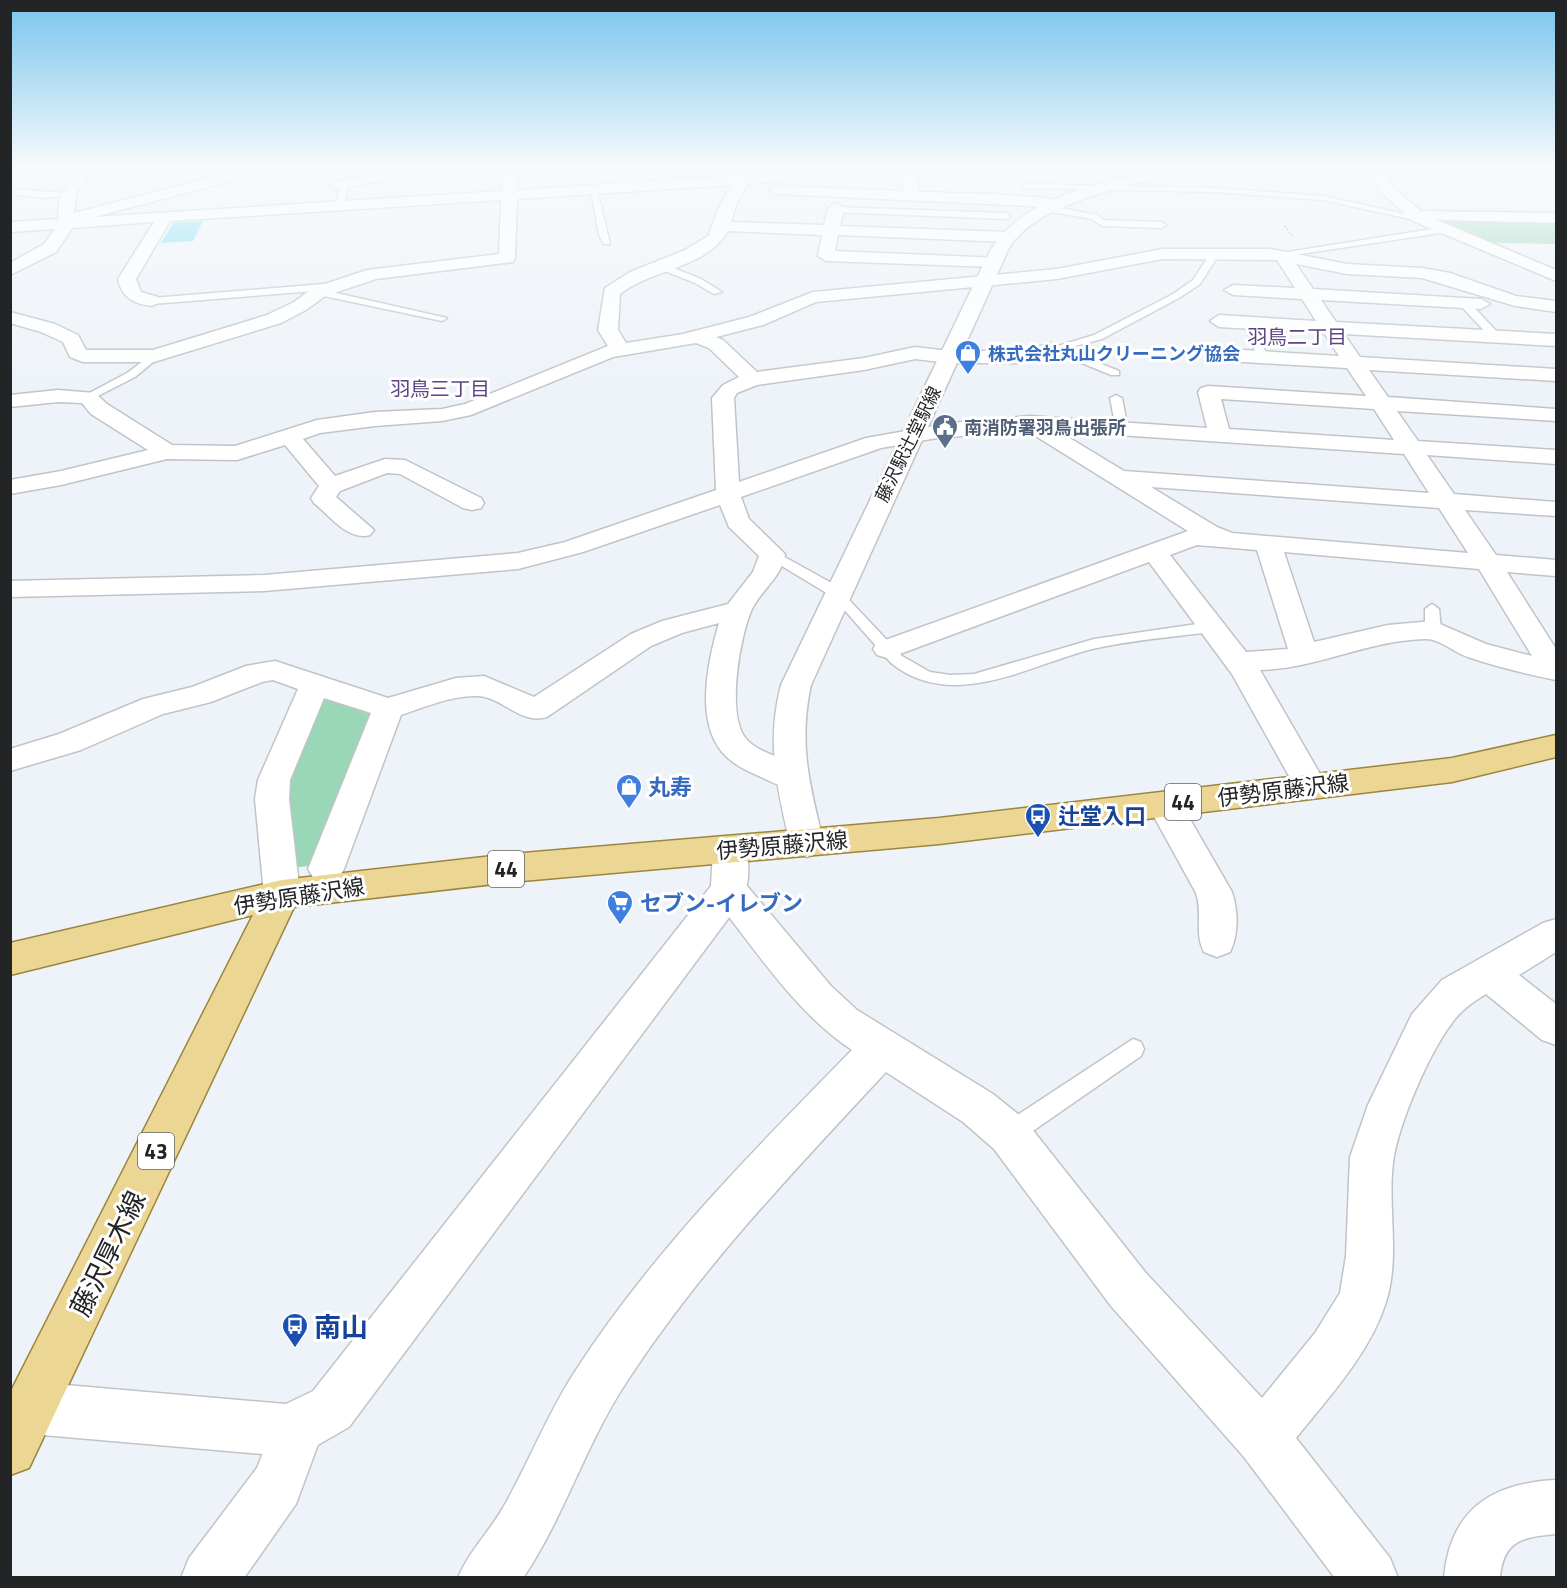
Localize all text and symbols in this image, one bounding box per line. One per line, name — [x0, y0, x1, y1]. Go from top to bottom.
district label: 羽鳥二丁目 — [1247, 321, 1347, 352]
shop icon: 株式会社丸山クリーニング協会 — [953, 338, 983, 376]
place label: 株式会社丸山クリーニング協会 — [988, 340, 1240, 367]
district label: 羽鳥三丁目 — [390, 373, 490, 404]
street label: 藤沢駅辻堂駅線 — [868, 381, 948, 507]
public building icon: 南消防署羽鳥出張所 — [930, 412, 960, 450]
place label: 南消防署羽鳥出張所 — [964, 414, 1126, 441]
street label: 伊勢原藤沢線 — [1215, 765, 1351, 815]
place label: 丸寿 — [648, 770, 692, 804]
shop icon: 丸寿 — [614, 772, 644, 810]
road number: 44 — [1165, 784, 1201, 820]
place label: 辻堂入口 — [1058, 799, 1146, 833]
bus stop icon: 辻堂入口 — [1023, 801, 1053, 839]
street label: 伊勢原藤沢線 — [715, 822, 849, 868]
road number: 44 — [488, 851, 524, 887]
street label: 伊勢原藤沢線 — [231, 869, 367, 923]
place label: セブン-イレブン — [640, 886, 803, 920]
supermarket icon: セブン-イレブン — [605, 888, 635, 926]
road number: 43 — [138, 1133, 174, 1169]
street label: 藤沢厚木線 — [59, 1183, 155, 1323]
place label: 南山 — [314, 1306, 368, 1347]
bus stop icon: 南山 — [280, 1311, 310, 1349]

